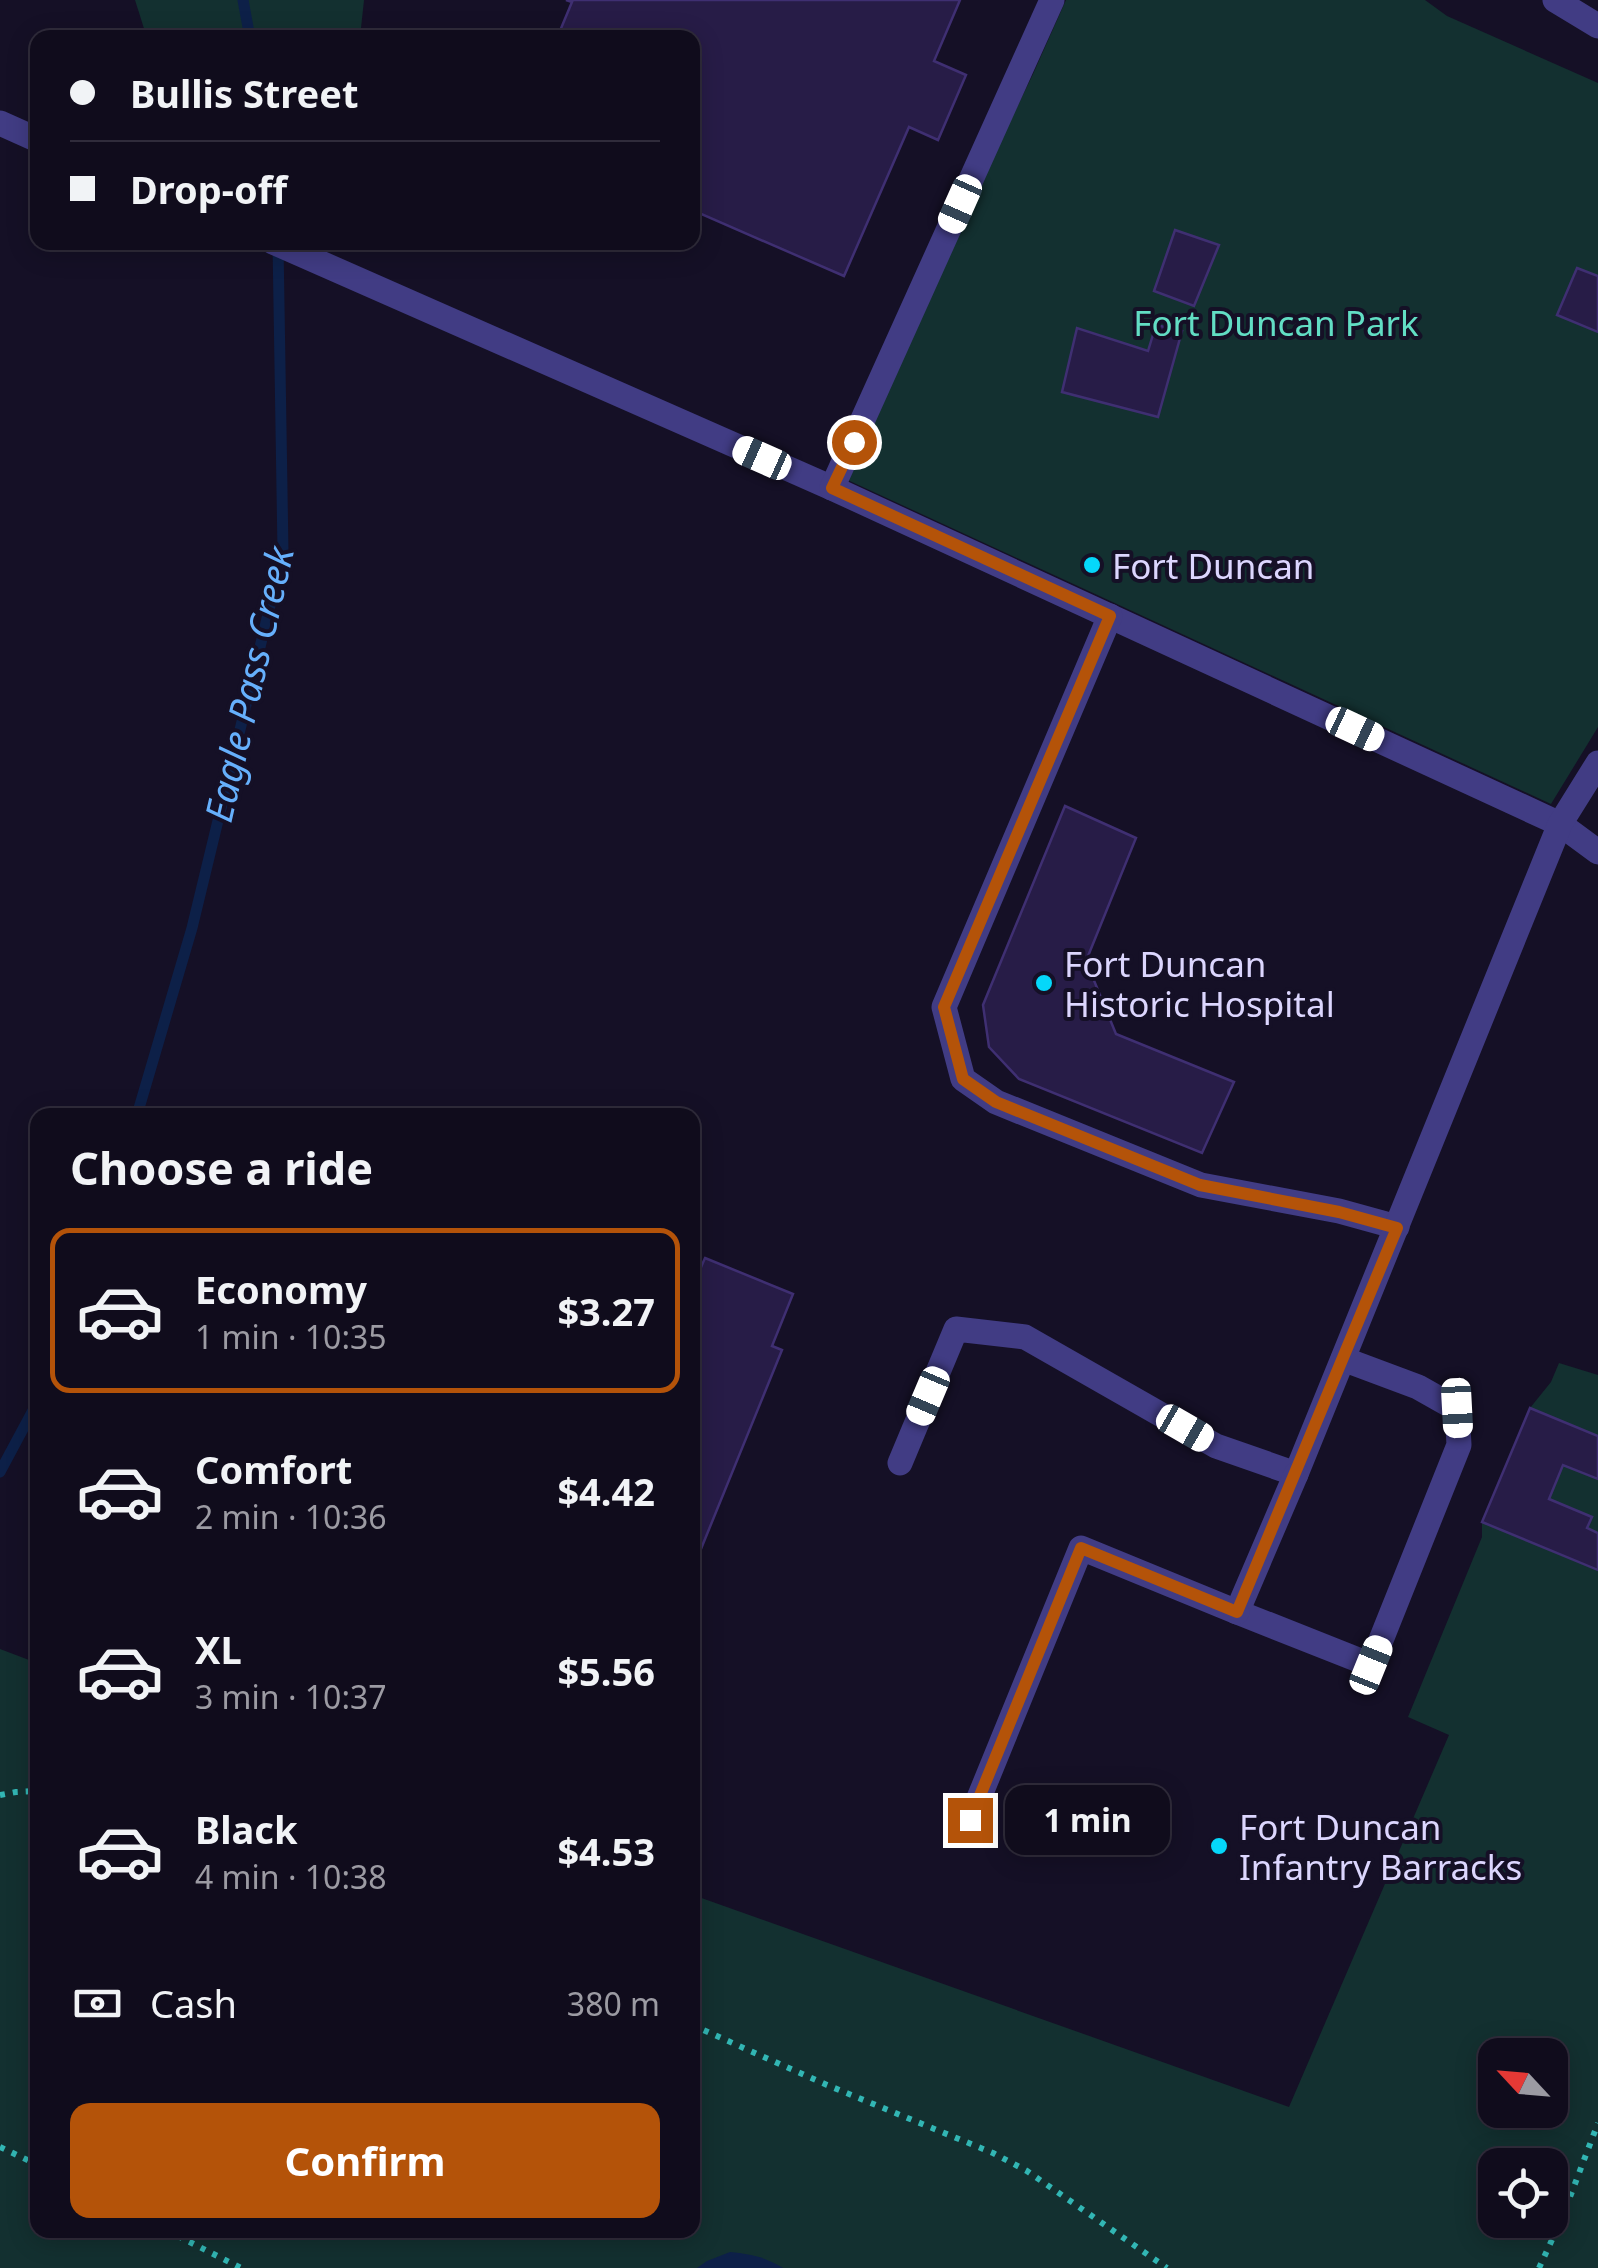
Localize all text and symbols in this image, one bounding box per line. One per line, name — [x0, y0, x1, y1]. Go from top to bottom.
text: Bullis Street — [130, 67, 358, 119]
text: Drop-off — [130, 163, 287, 215]
car — [934, 170, 986, 238]
park label: Fort Duncan Park — [1133, 299, 1419, 346]
route start — [832, 420, 877, 465]
car — [728, 432, 796, 484]
water label: Eagle Pass Creek — [191, 540, 305, 827]
place label: Fort Duncan — [1112, 542, 1314, 589]
marker: Fort Duncan — [1081, 554, 1103, 576]
car — [1321, 703, 1389, 755]
place label: Fort Duncan Historic Hospital — [1064, 940, 1335, 1027]
marker: Fort Duncan Historic Hospital — [1033, 972, 1055, 994]
text: Choose a ride — [70, 1137, 373, 1198]
text: Economy — [195, 1263, 367, 1315]
icon: car — [75, 1266, 165, 1356]
text: $3.27 — [557, 1285, 655, 1337]
text: 1 min · 10:35 — [195, 1315, 387, 1358]
car — [902, 1363, 954, 1429]
car — [1440, 1377, 1474, 1439]
car — [1152, 1400, 1218, 1456]
text: Comfort — [195, 1443, 352, 1495]
icon: car — [75, 1446, 165, 1536]
text: $4.42 — [557, 1465, 655, 1517]
text: 2 min · 10:36 — [195, 1495, 387, 1538]
text: XL — [195, 1623, 242, 1675]
icon: car — [75, 1626, 165, 1716]
car — [1346, 1632, 1396, 1698]
text: $5.56 — [557, 1645, 655, 1697]
text: 3 min · 10:37 — [195, 1675, 387, 1718]
callout: 1 min — [1005, 1785, 1170, 1855]
route end — [948, 1798, 993, 1843]
text: 1 min — [1043, 1798, 1132, 1841]
text: Black — [195, 1803, 298, 1855]
place label: Fort Duncan Infantry Barracks — [1239, 1803, 1522, 1890]
icon: car — [75, 1806, 165, 1896]
text: $4.53 — [557, 1825, 655, 1877]
marker: Fort Duncan Infantry Barracks — [1208, 1835, 1230, 1857]
text: 4 min · 10:38 — [195, 1855, 387, 1898]
icon: cash — [70, 1976, 125, 2031]
text: Cash — [150, 1977, 237, 2029]
text: 380 m — [567, 1982, 660, 2025]
north arrow — [1478, 2038, 1568, 2128]
map controls — [1478, 2038, 1568, 2238]
button: Confirm — [70, 2103, 660, 2218]
button: locate — [1478, 2148, 1568, 2238]

